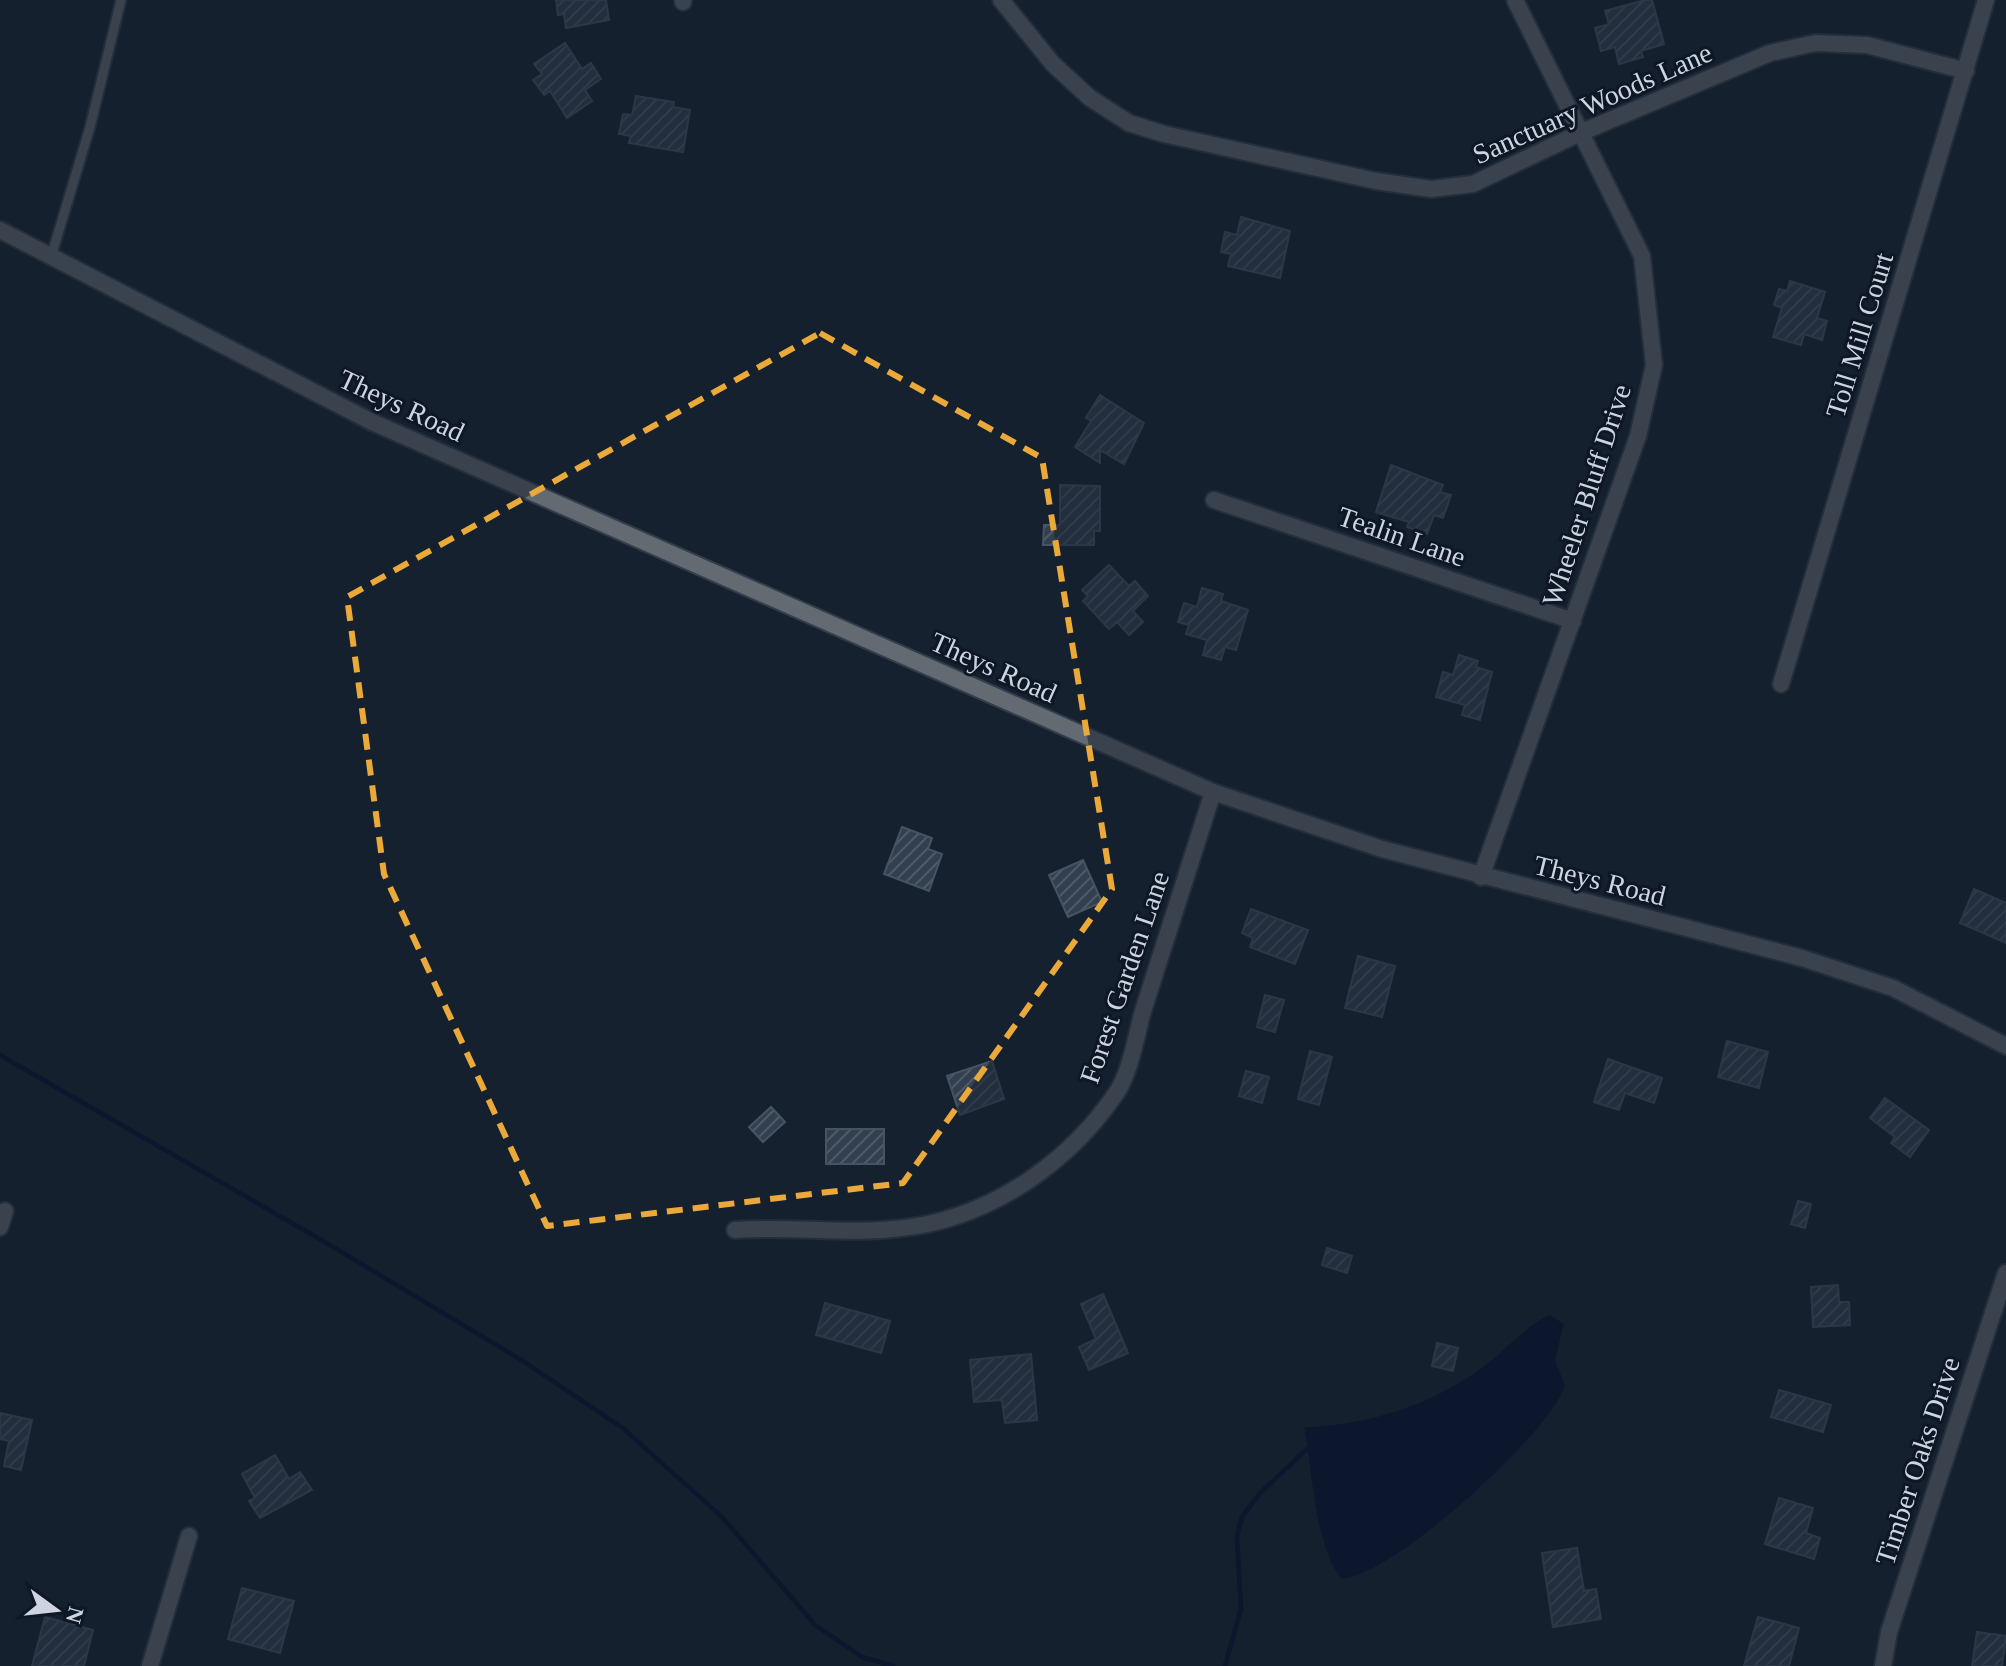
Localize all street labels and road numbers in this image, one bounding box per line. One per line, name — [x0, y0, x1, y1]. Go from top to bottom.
street label: Sanctuary Woods Lane — [1468, 37, 1717, 170]
street label: Toll Mill Court — [1820, 249, 1899, 421]
street label: Theys Road — [334, 363, 469, 448]
street label: Wheeler Bluff Drive — [1536, 380, 1637, 610]
street label: Tealin Lane — [1334, 500, 1470, 573]
street label: Theys Road — [926, 626, 1062, 709]
street label: Theys Road — [1531, 849, 1669, 912]
street label: Forest Garden Lane — [1074, 867, 1175, 1087]
street label: Timber Oaks Drive — [1869, 1353, 1966, 1569]

